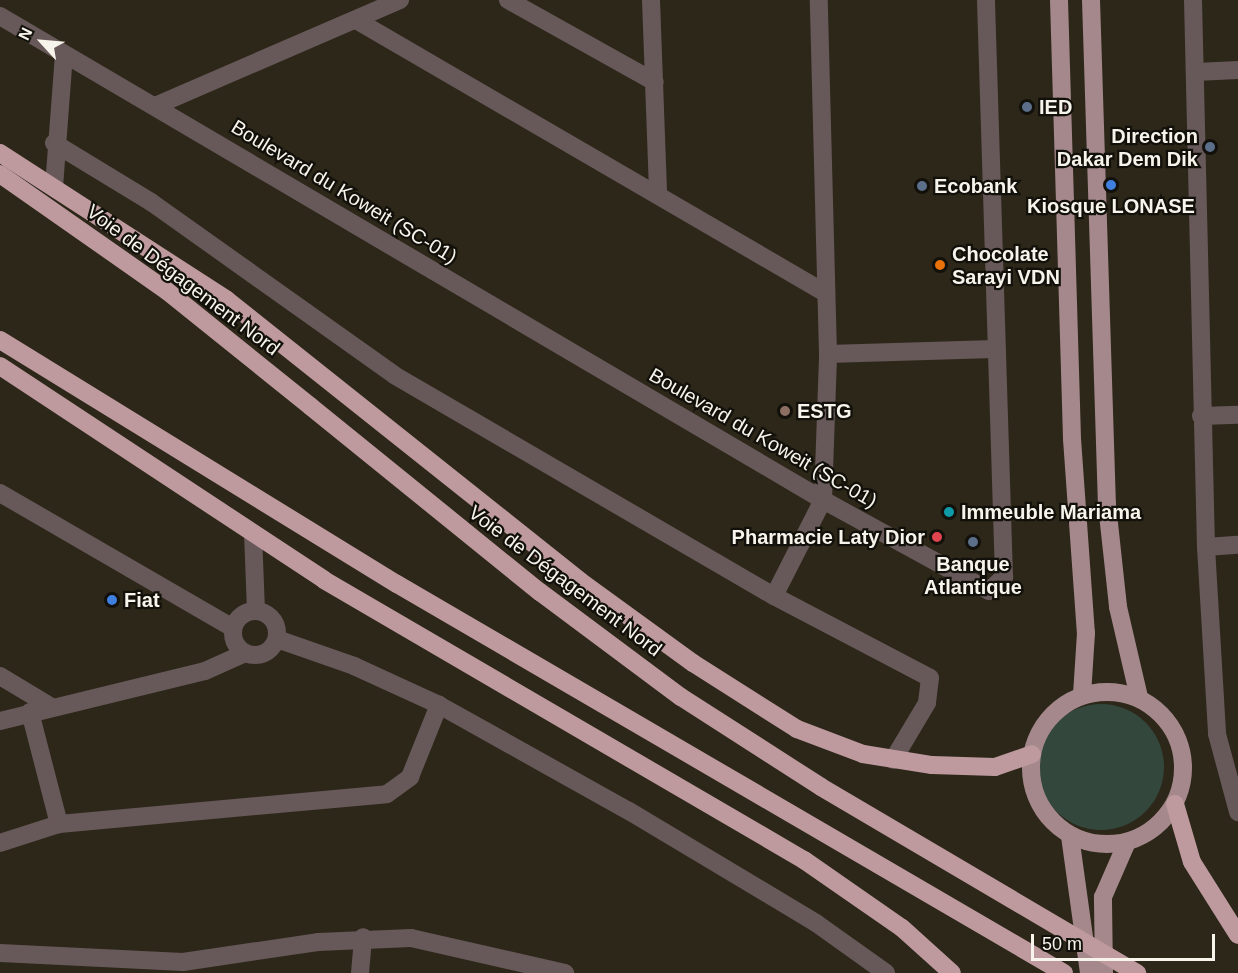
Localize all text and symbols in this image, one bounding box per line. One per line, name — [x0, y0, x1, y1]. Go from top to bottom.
north arrow — [12, 12, 72, 72]
text: N — [15, 25, 36, 43]
place label: IED — [1039, 95, 1072, 119]
marker: IED — [1020, 100, 1034, 114]
street label: Boulevard du Koweit (SC-01) — [227, 115, 461, 269]
place label: Direction Dakar Dem Dik — [1057, 124, 1198, 171]
marker: Direction Dakar Dem Dik — [1203, 140, 1217, 154]
place label: Ecobank — [934, 174, 1017, 198]
marker: Kiosque LONASE — [1104, 178, 1118, 192]
marker: Ecobank — [915, 179, 929, 193]
place label: Kiosque LONASE — [1027, 194, 1195, 218]
street label: Voie de Dégagement Nord — [82, 199, 284, 361]
place label: Chocolate Sarayi VDN — [952, 242, 1060, 289]
marker: Chocolate Sarayi VDN — [933, 258, 947, 272]
street label: Boulevard du Koweit (SC-01) — [645, 363, 881, 513]
place label: ESTG — [797, 399, 851, 423]
marker: ESTG — [778, 404, 792, 418]
street label: Voie de Dégagement Nord — [464, 500, 666, 662]
place label: Immeuble Mariama — [961, 500, 1141, 524]
marker: Immeuble Mariama — [942, 505, 956, 519]
place label: Pharmacie Laty Dior — [732, 525, 925, 549]
marker: Pharmacie Laty Dior — [930, 530, 944, 544]
marker: Banque Atlantique — [966, 535, 980, 549]
place label: Banque Atlantique — [924, 552, 1022, 599]
place label: Fiat — [124, 588, 160, 612]
marker: Fiat — [105, 593, 119, 607]
scale bar — [1034, 922, 1218, 960]
text: 50 m — [1042, 934, 1082, 954]

